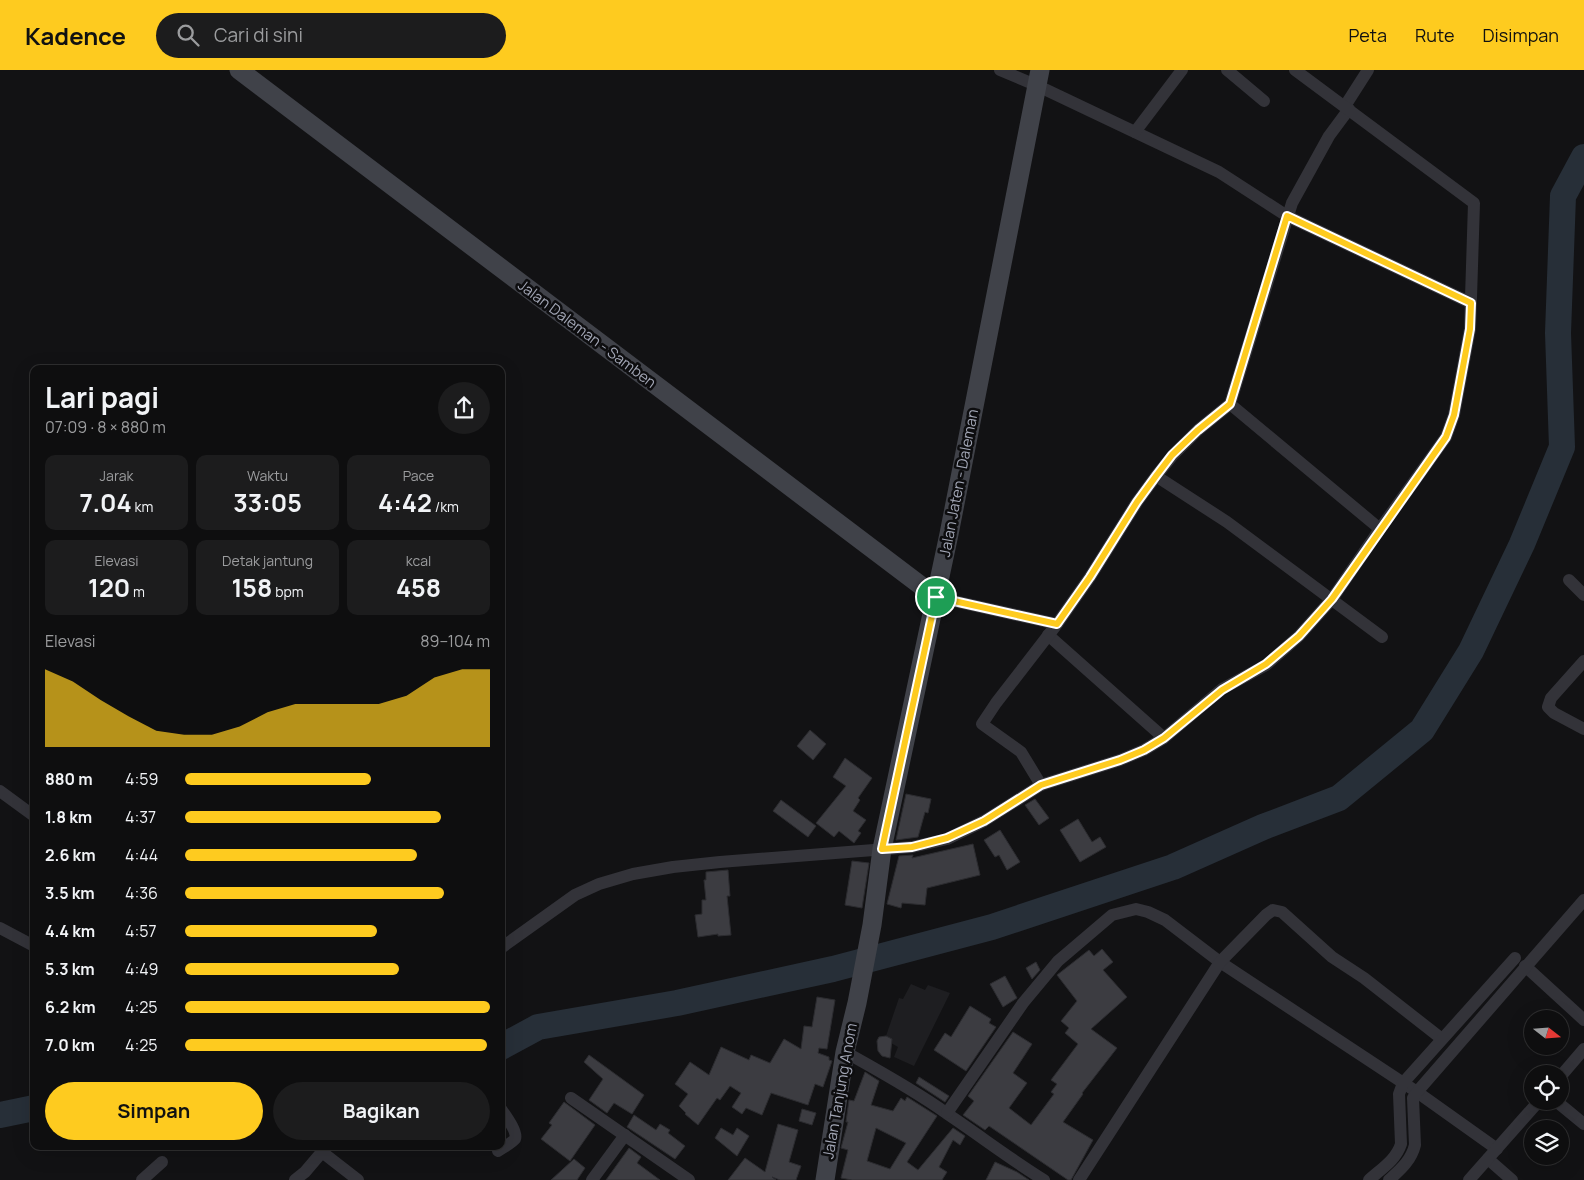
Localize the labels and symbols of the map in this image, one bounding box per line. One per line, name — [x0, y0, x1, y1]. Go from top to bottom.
street label: Jalan Daleman - Samben — [514, 275, 661, 393]
street label: Jalan Jaten - Daleman — [934, 407, 983, 559]
pin — [915, 576, 957, 618]
north arrow — [1524, 1010, 1569, 1055]
street label: Jalan Tanjung Anom — [817, 1021, 862, 1160]

